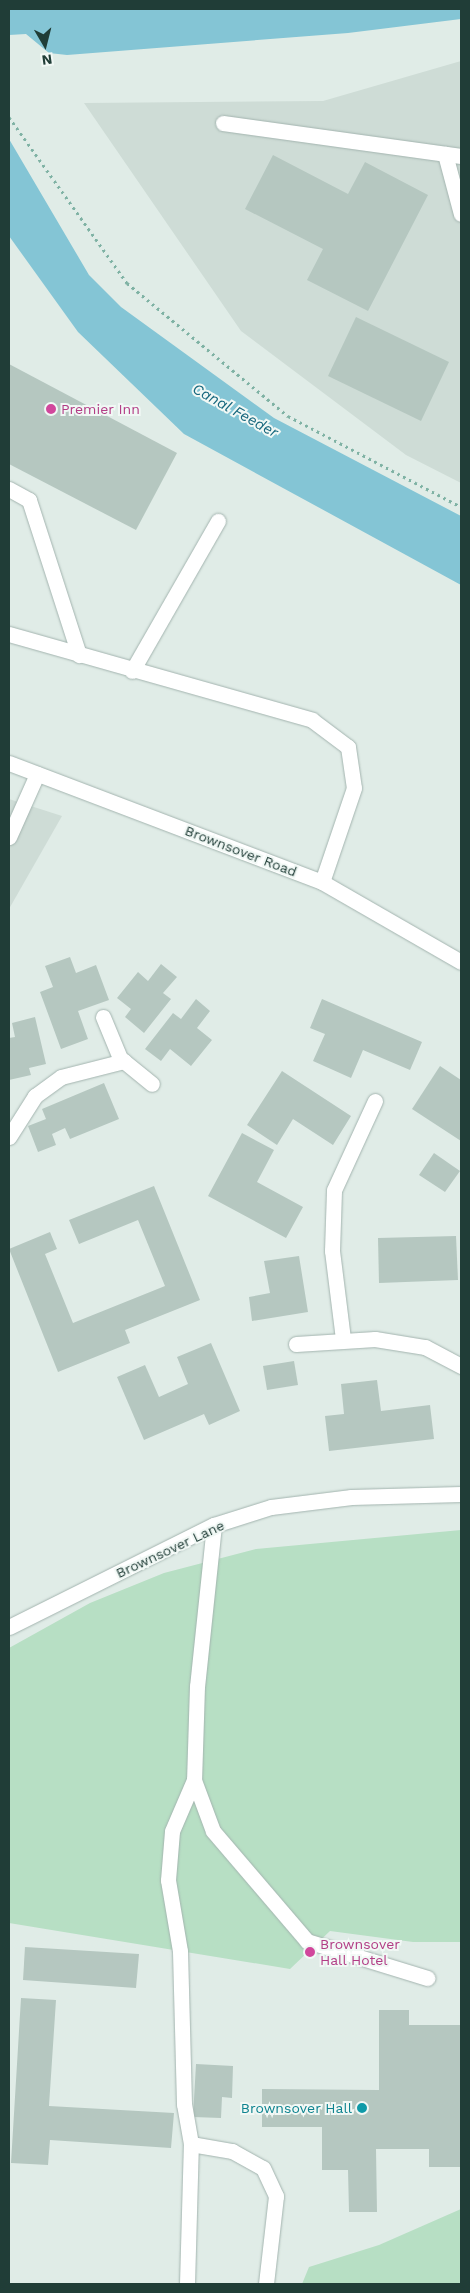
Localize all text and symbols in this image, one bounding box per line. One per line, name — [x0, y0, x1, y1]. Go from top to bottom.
north arrow — [20, 20, 70, 70]
text: N — [41, 51, 53, 68]
water label: Canal Feeder — [189, 380, 281, 442]
place label: Premier Inn — [61, 401, 140, 417]
marker: Premier Inn — [45, 403, 57, 415]
street label: Brownsover Road — [182, 822, 300, 880]
street label: Brownsover Lane — [113, 1516, 227, 1582]
place label: Brownsover Hall Hotel — [320, 1936, 400, 1968]
marker: Brownsover Hall Hotel — [304, 1946, 316, 1958]
place label: Brownsover Hall — [241, 2100, 352, 2116]
marker: Brownsover Hall — [356, 2102, 368, 2114]

